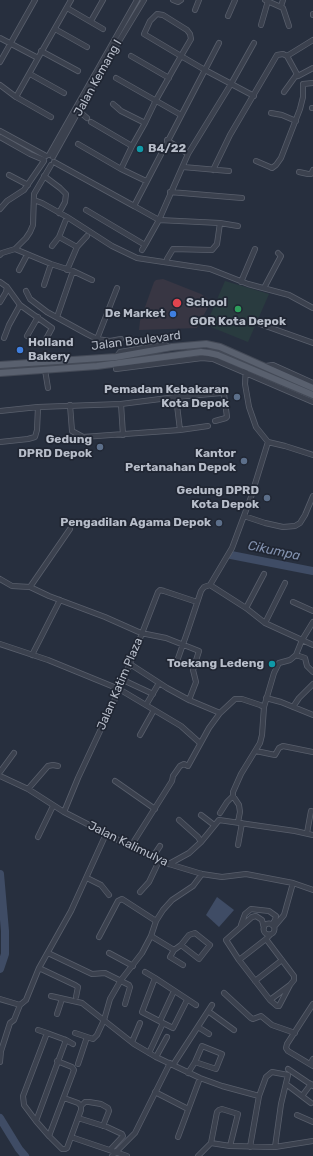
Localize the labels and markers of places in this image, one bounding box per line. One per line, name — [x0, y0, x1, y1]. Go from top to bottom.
place label: B4/22 — [148, 142, 186, 156]
marker: B4/22 — [135, 144, 145, 154]
place label: School — [186, 296, 227, 310]
marker: School — [171, 297, 183, 309]
marker: GOR Kota Depok — [233, 304, 243, 314]
place label: De Market — [105, 307, 165, 321]
marker: De Market — [168, 309, 178, 319]
place label: GOR Kota Depok — [190, 315, 286, 329]
place label: Holland Bakery — [28, 336, 74, 364]
marker: Holland Bakery — [15, 345, 25, 355]
place label: Pemadam Kebakaran Kota Depok — [104, 383, 229, 411]
marker: Pemadam Kebakaran Kota Depok — [232, 392, 242, 402]
place label: Gedung DPRD Depok — [18, 433, 92, 461]
marker: Gedung DPRD Depok — [95, 442, 105, 452]
place label: Kantor Pertanahan Depok — [125, 447, 236, 475]
marker: Kantor Pertanahan Depok — [239, 456, 249, 466]
place label: Gedung DPRD Kota Depok — [177, 484, 259, 512]
marker: Gedung DPRD Kota Depok — [262, 493, 272, 503]
place label: Pengadilan Agama Depok — [60, 516, 211, 530]
marker: Pengadilan Agama Depok — [214, 518, 224, 528]
place label: Toekang Ledeng — [167, 657, 264, 671]
marker: Toekang Ledeng — [267, 659, 277, 669]

